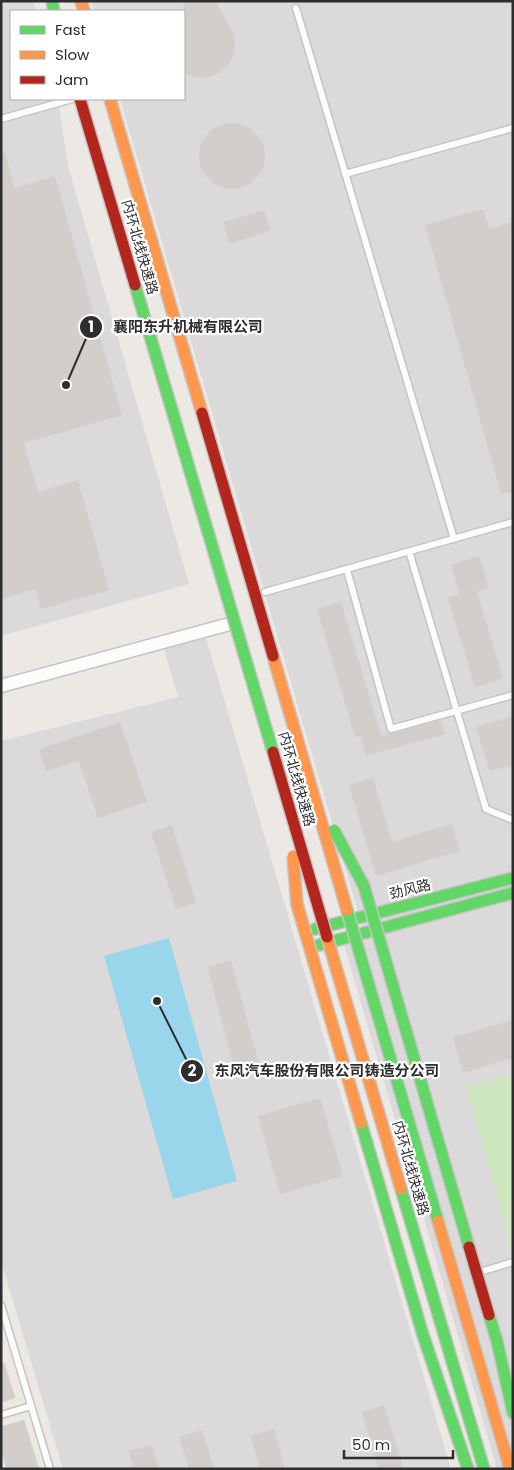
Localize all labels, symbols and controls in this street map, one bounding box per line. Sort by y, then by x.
legend [10,10,185,100]
text: Fast [55,19,86,40]
text: Slow [55,44,90,65]
text: Jam [55,69,89,90]
street label: 内环北线快速路 [117,197,163,297]
callout: 襄阳东升机械有限公司 [78,312,273,342]
text: 1 [88,316,94,337]
text: 襄阳东升机械有限公司 [113,316,263,337]
street label: 内环北线快速路 [274,729,320,829]
street label: 劲风路 [387,874,433,904]
callout: 东风汽车股份有限公司铸造分公司 [180,1056,450,1086]
text: 2 [188,1060,197,1081]
text: 东风汽车股份有限公司铸造分公司 [214,1060,440,1081]
street label: 内环北线快速路 [388,1118,434,1218]
scale bar [344,1428,453,1460]
text: 50 m [352,1434,390,1455]

